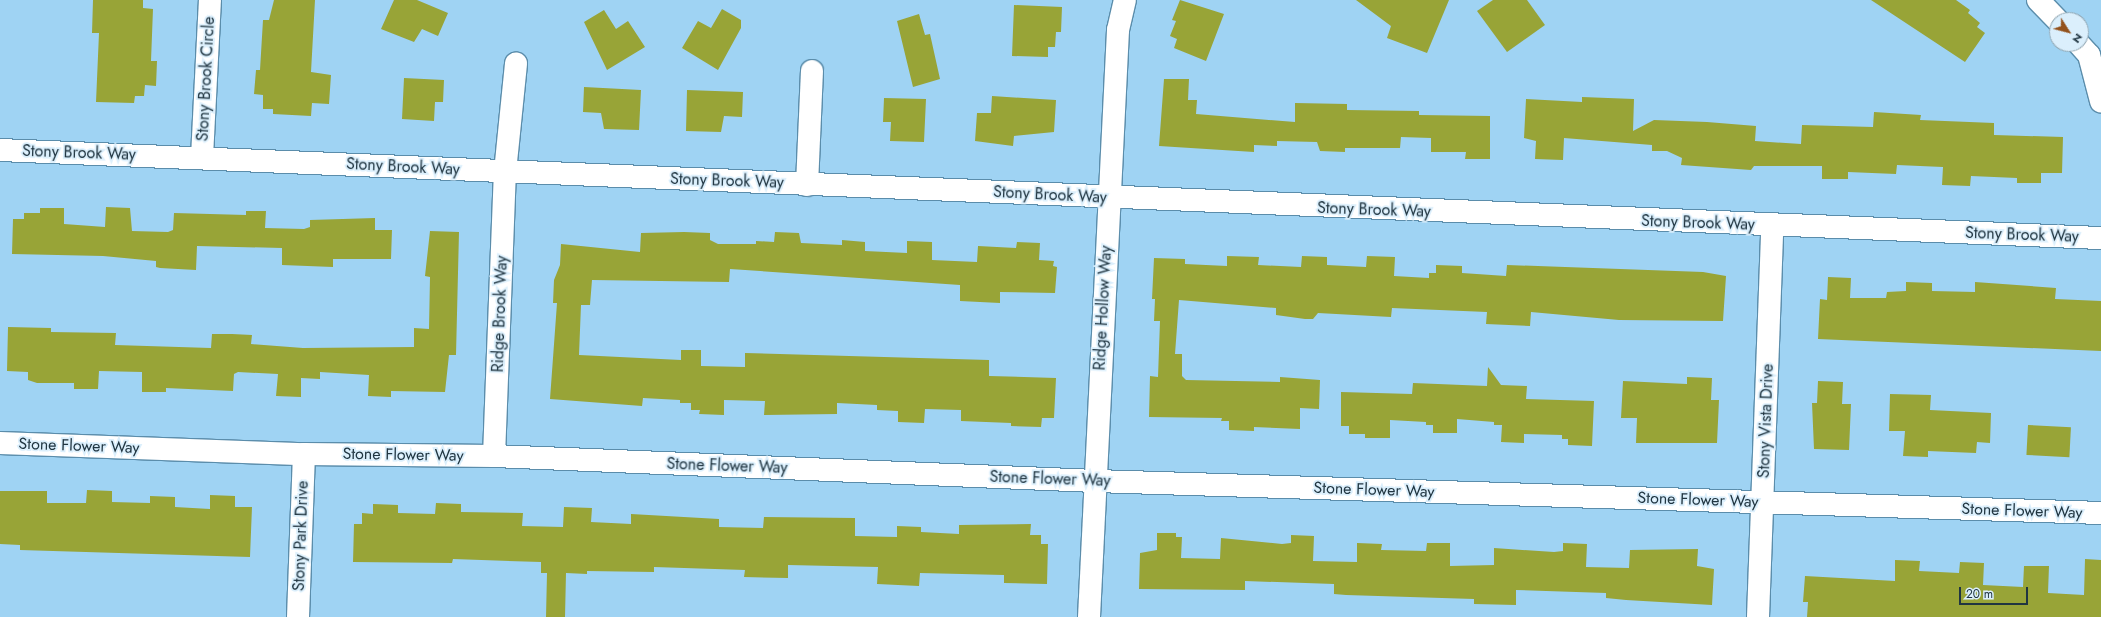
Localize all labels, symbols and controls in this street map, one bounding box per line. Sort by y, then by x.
north arrow [2049,12,2089,52]
street label: Stony Brook Circle [193,16,219,142]
text: N [2069,30,2087,47]
street label: Stony Brook Way [22,141,136,165]
street label: Stony Brook Way [346,154,460,180]
street label: Stony Brook Way [670,169,784,193]
street label: Stony Brook Way [993,182,1107,208]
street label: Stony Brook Way [1317,198,1431,222]
street label: Stony Brook Way [1641,211,1755,235]
street label: Stony Brook Way [1965,223,2079,247]
street label: Ridge Hollow Way [1090,245,1116,371]
street label: Ridge Brook Way [488,255,512,373]
street label: Stony Vista Drive [1754,363,1778,479]
street label: Stone Flower Way [18,434,140,458]
street label: Stone Flower Way [342,444,464,466]
street label: Stone Flower Way [666,454,788,478]
street label: Stone Flower Way [989,467,1111,491]
street label: Stone Flower Way [1313,478,1435,502]
street label: Stony Park Drive [289,481,313,591]
street label: Stone Flower Way [1637,488,1759,512]
street label: Stone Flower Way [1961,499,2083,523]
scale bar [1961,579,2030,605]
text: 20 m [1966,585,1993,603]

